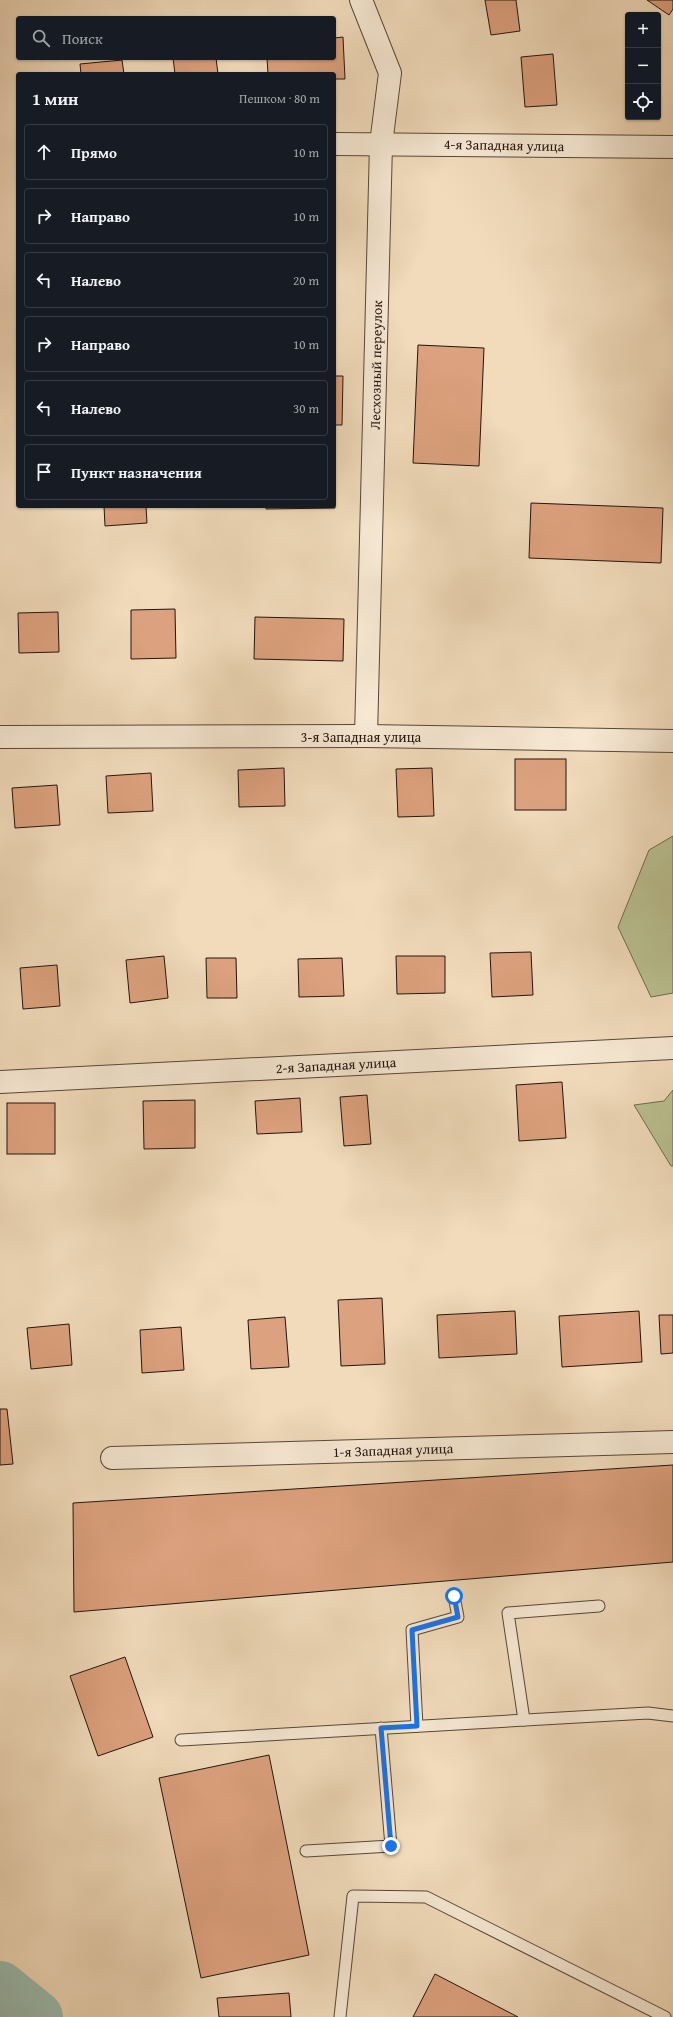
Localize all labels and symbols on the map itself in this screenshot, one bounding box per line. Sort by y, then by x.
street label: 4-я Западная улица [444,134,565,156]
street label: Лесхозный переулок [365,300,387,430]
street label: 3-я Западная улица [301,727,422,747]
street label: 2-я Западная улица [275,1052,397,1078]
street label: 1-я Западная улица [332,1438,454,1462]
route start [445,1587,463,1605]
route end [382,1837,400,1855]

